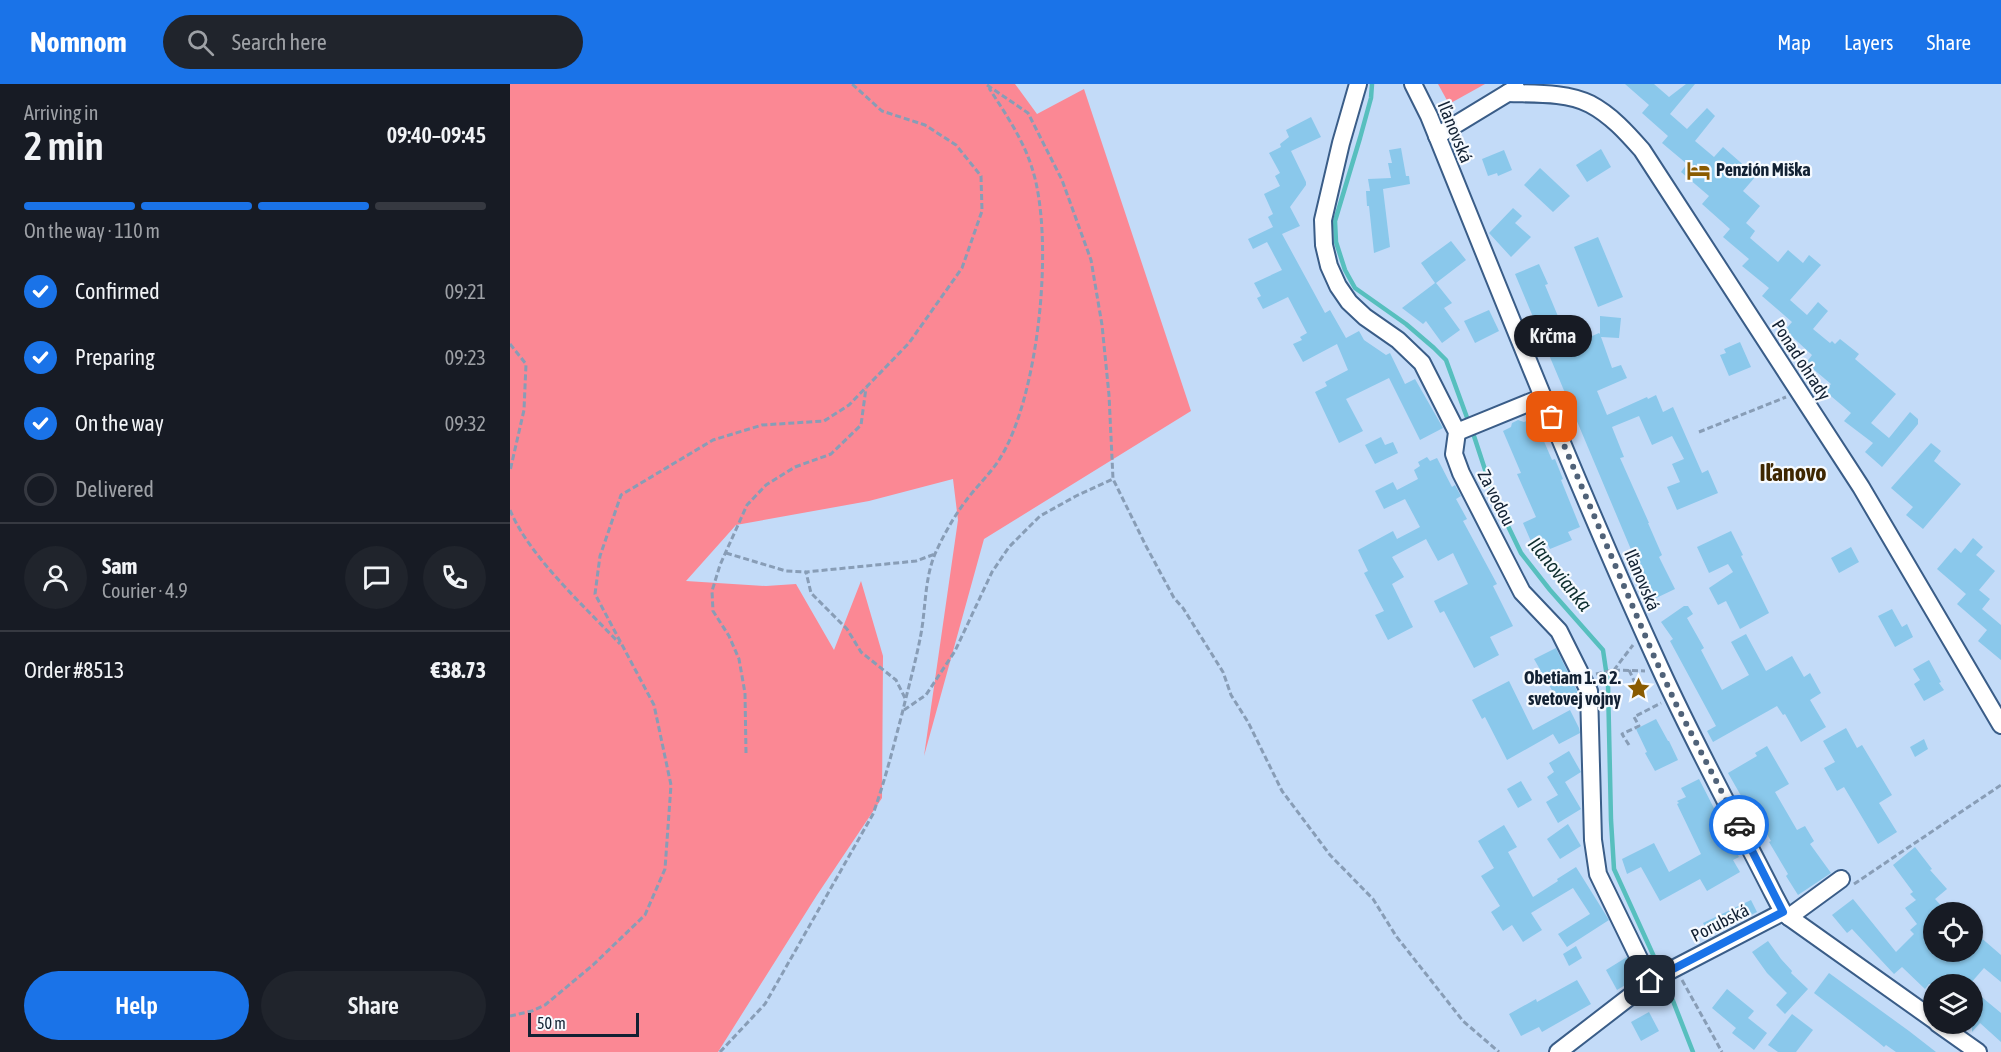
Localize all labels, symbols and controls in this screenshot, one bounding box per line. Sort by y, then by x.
search box [163,15,583,69]
text: Nomnom [30,26,127,58]
icon: search [184,26,217,59]
text: Search here [232,29,327,55]
text: Map [1777,30,1811,54]
text: Layers [1844,30,1894,54]
text: Share [1927,30,1971,54]
street label: Iľanovská [1434,98,1477,166]
text: Arriving in [24,101,98,124]
text: 09:40–09:45 [387,122,486,148]
text: 2 min [24,124,104,168]
hotel icon: Penzión Miška [1685,157,1711,183]
place label: Penzión Miška [1716,159,1811,180]
text: On the way · 110 m [24,219,160,242]
icon: check [24,275,57,308]
text: Confirmed [75,278,160,304]
text: 09:21 [445,280,486,303]
callout: Krčma [1513,315,1591,357]
street label: Ponad ohrady [1768,316,1835,404]
text: Krčma [1530,324,1576,347]
icon: check [24,341,57,374]
text: Preparing [75,344,155,370]
text: 09:23 [445,346,486,369]
pin [1526,391,1577,442]
icon: bag [1535,400,1568,433]
icon: check [24,407,57,440]
text: On the way [75,410,164,436]
text: 09:32 [445,412,486,435]
district label: Iľanovo [1759,459,1827,486]
street label: Za vodou [1473,466,1519,529]
text: Delivered [75,476,154,502]
water label: Iľanovianka [1524,532,1597,615]
button: person [24,546,87,609]
button: chat [345,546,408,609]
button: phone [423,546,486,609]
street label: Iľanovská [1620,546,1665,614]
text: Sam [102,553,137,579]
text: Courier · 4.9 [102,579,188,602]
text: Order #8513 [24,657,124,683]
text: €38.73 [431,657,486,683]
place label: Obetiam 1. a 2. svetovej vojny [1524,667,1622,709]
place icon: Obetiam 1. a 2. svetovej vojny [1626,675,1652,701]
courier [1709,795,1769,855]
icon: car [1723,809,1756,842]
street label: Porubská [1687,899,1752,946]
map controls [1923,902,1983,1034]
button: locate [1923,902,1983,962]
pin [1624,955,1675,1006]
icon: home [1633,964,1666,997]
button: Help [24,971,249,1040]
button: Share [261,971,486,1040]
button: layers [1923,974,1983,1034]
scale bar [528,1010,639,1038]
text: 50 m [537,1014,566,1032]

